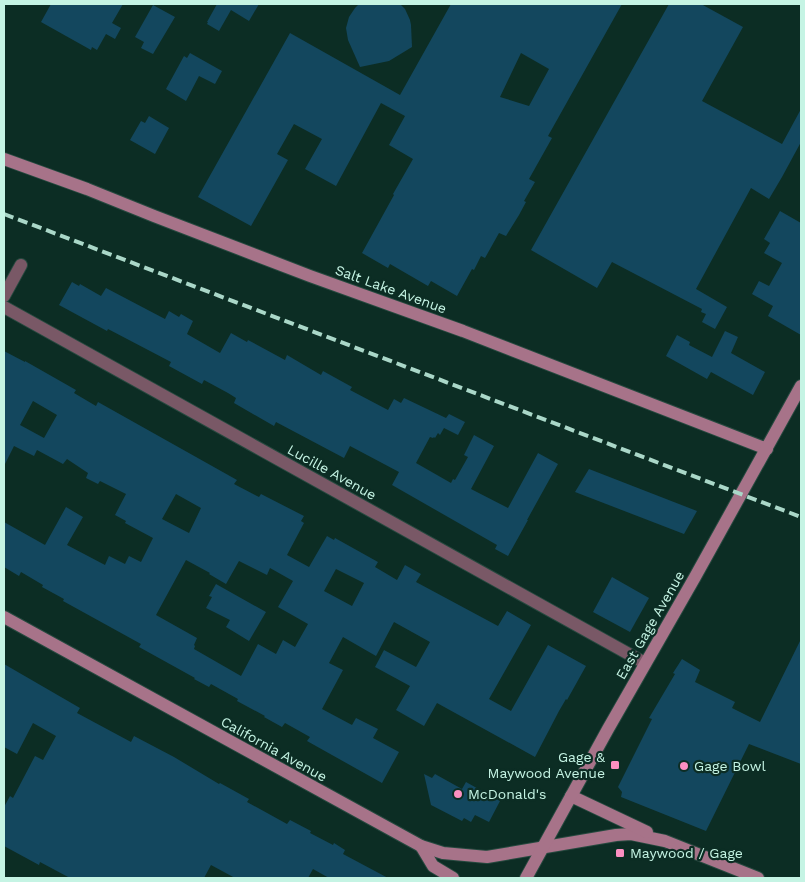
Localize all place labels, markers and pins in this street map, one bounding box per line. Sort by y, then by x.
place label: Gage & Maywood Avenue [488,749,605,781]
place label: Gage Bowl [694,758,766,774]
marker: Gage & Maywood Avenue [609,759,621,771]
marker: Gage Bowl [678,760,690,772]
place label: McDonald's [468,786,546,802]
marker: McDonald's [452,788,464,800]
place label: Maywood / Gage [630,845,743,861]
marker: Maywood / Gage [614,847,626,859]

